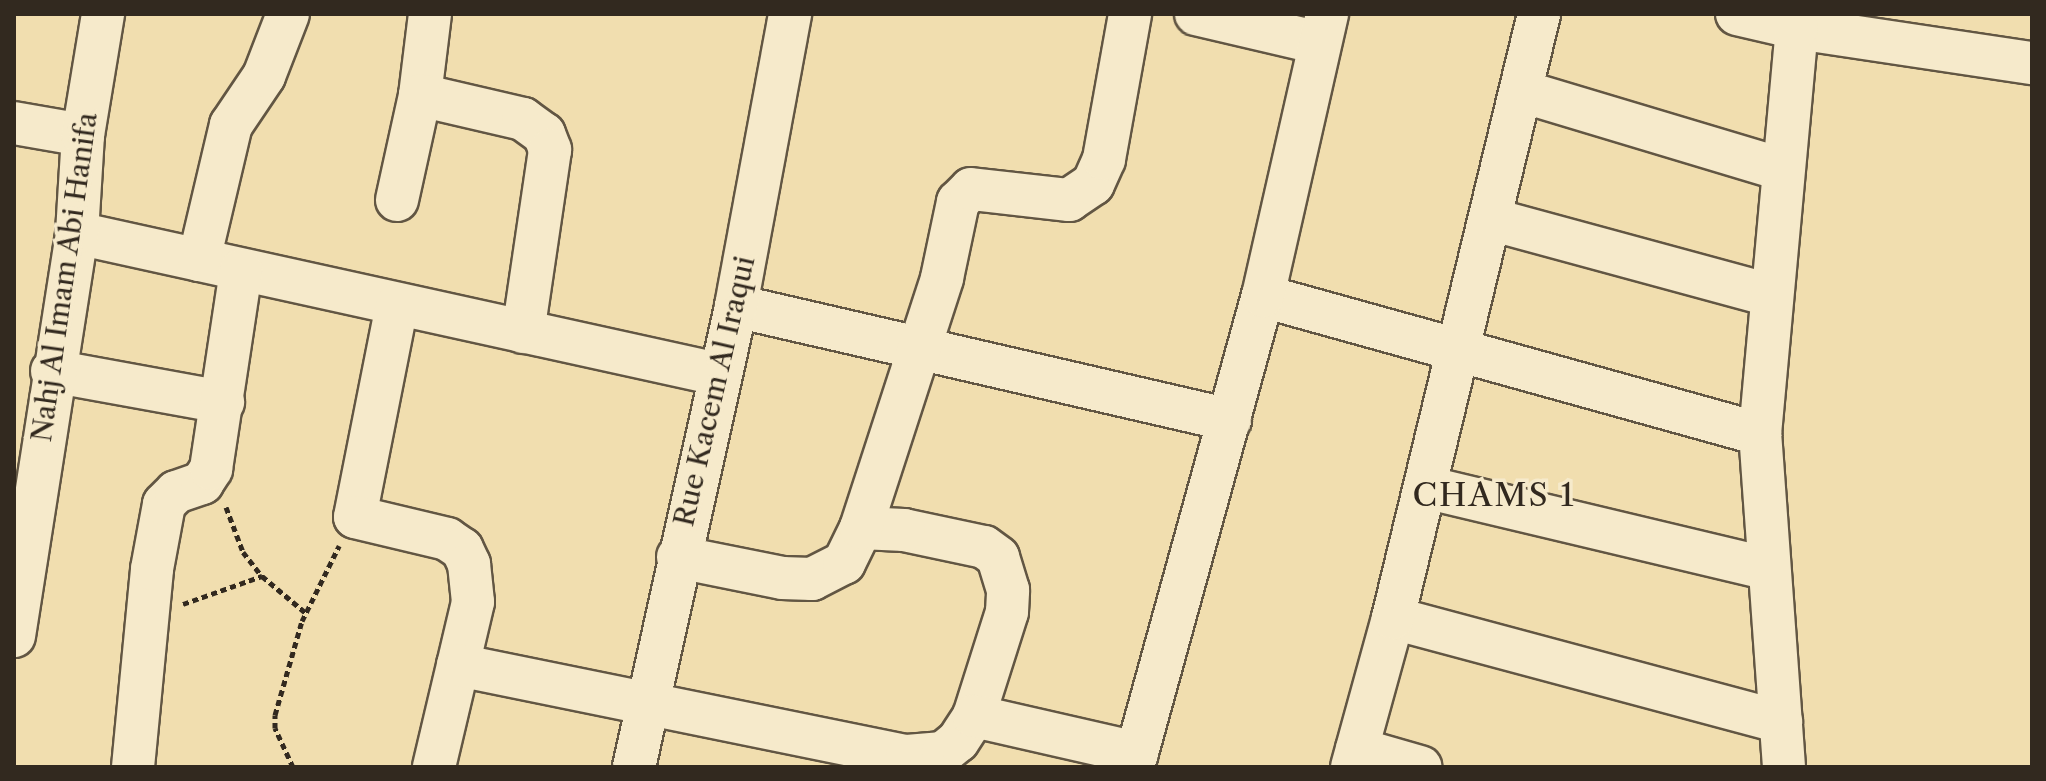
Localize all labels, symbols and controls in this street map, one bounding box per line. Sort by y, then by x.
street label: Nahj Al Imam Abi Hanifa [24,109,104,445]
street label: Rue Kacem Al Iraqui [666,252,762,530]
district label: CHAMS 1 [1412,476,1576,514]

